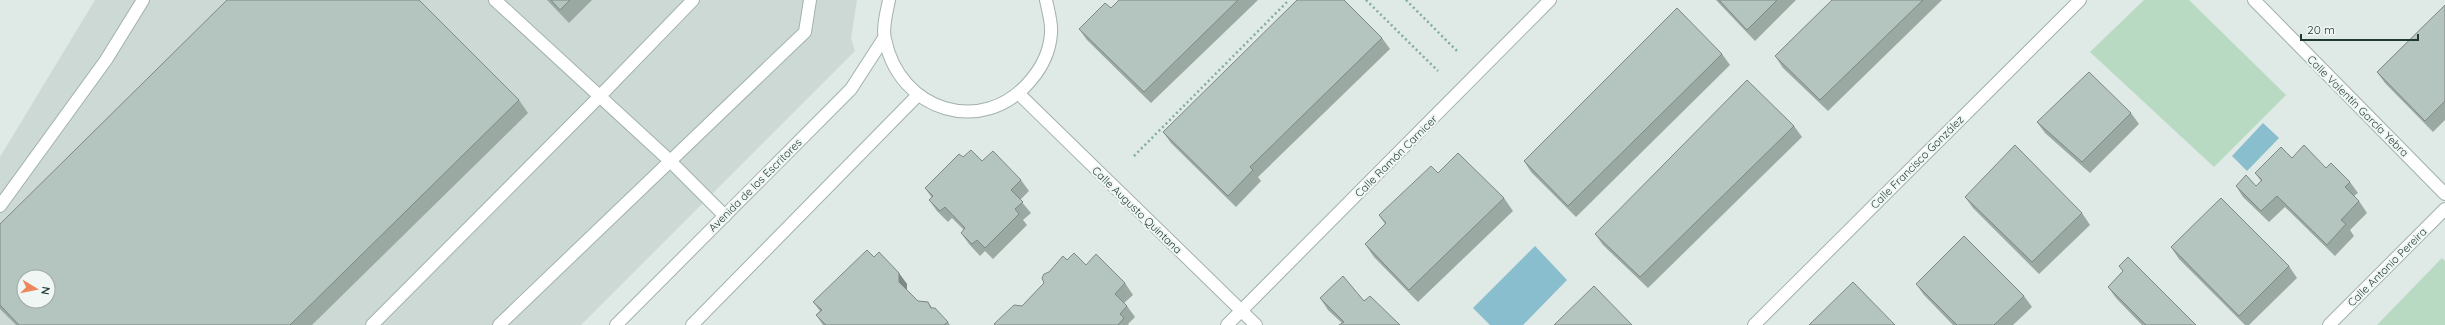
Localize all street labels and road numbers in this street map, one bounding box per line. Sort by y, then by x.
street label: Calle Valentín García Yebra [2304,52,2412,160]
street label: Calle Ramón Carnicer [1352,111,1441,200]
street label: Calle Francisco González [1867,112,1967,212]
street label: Avenida de los Escritores [705,135,805,235]
street label: Calle Augusto Quintana [1089,163,1185,257]
street label: Calle Antonio Pereira [2345,225,2429,309]

